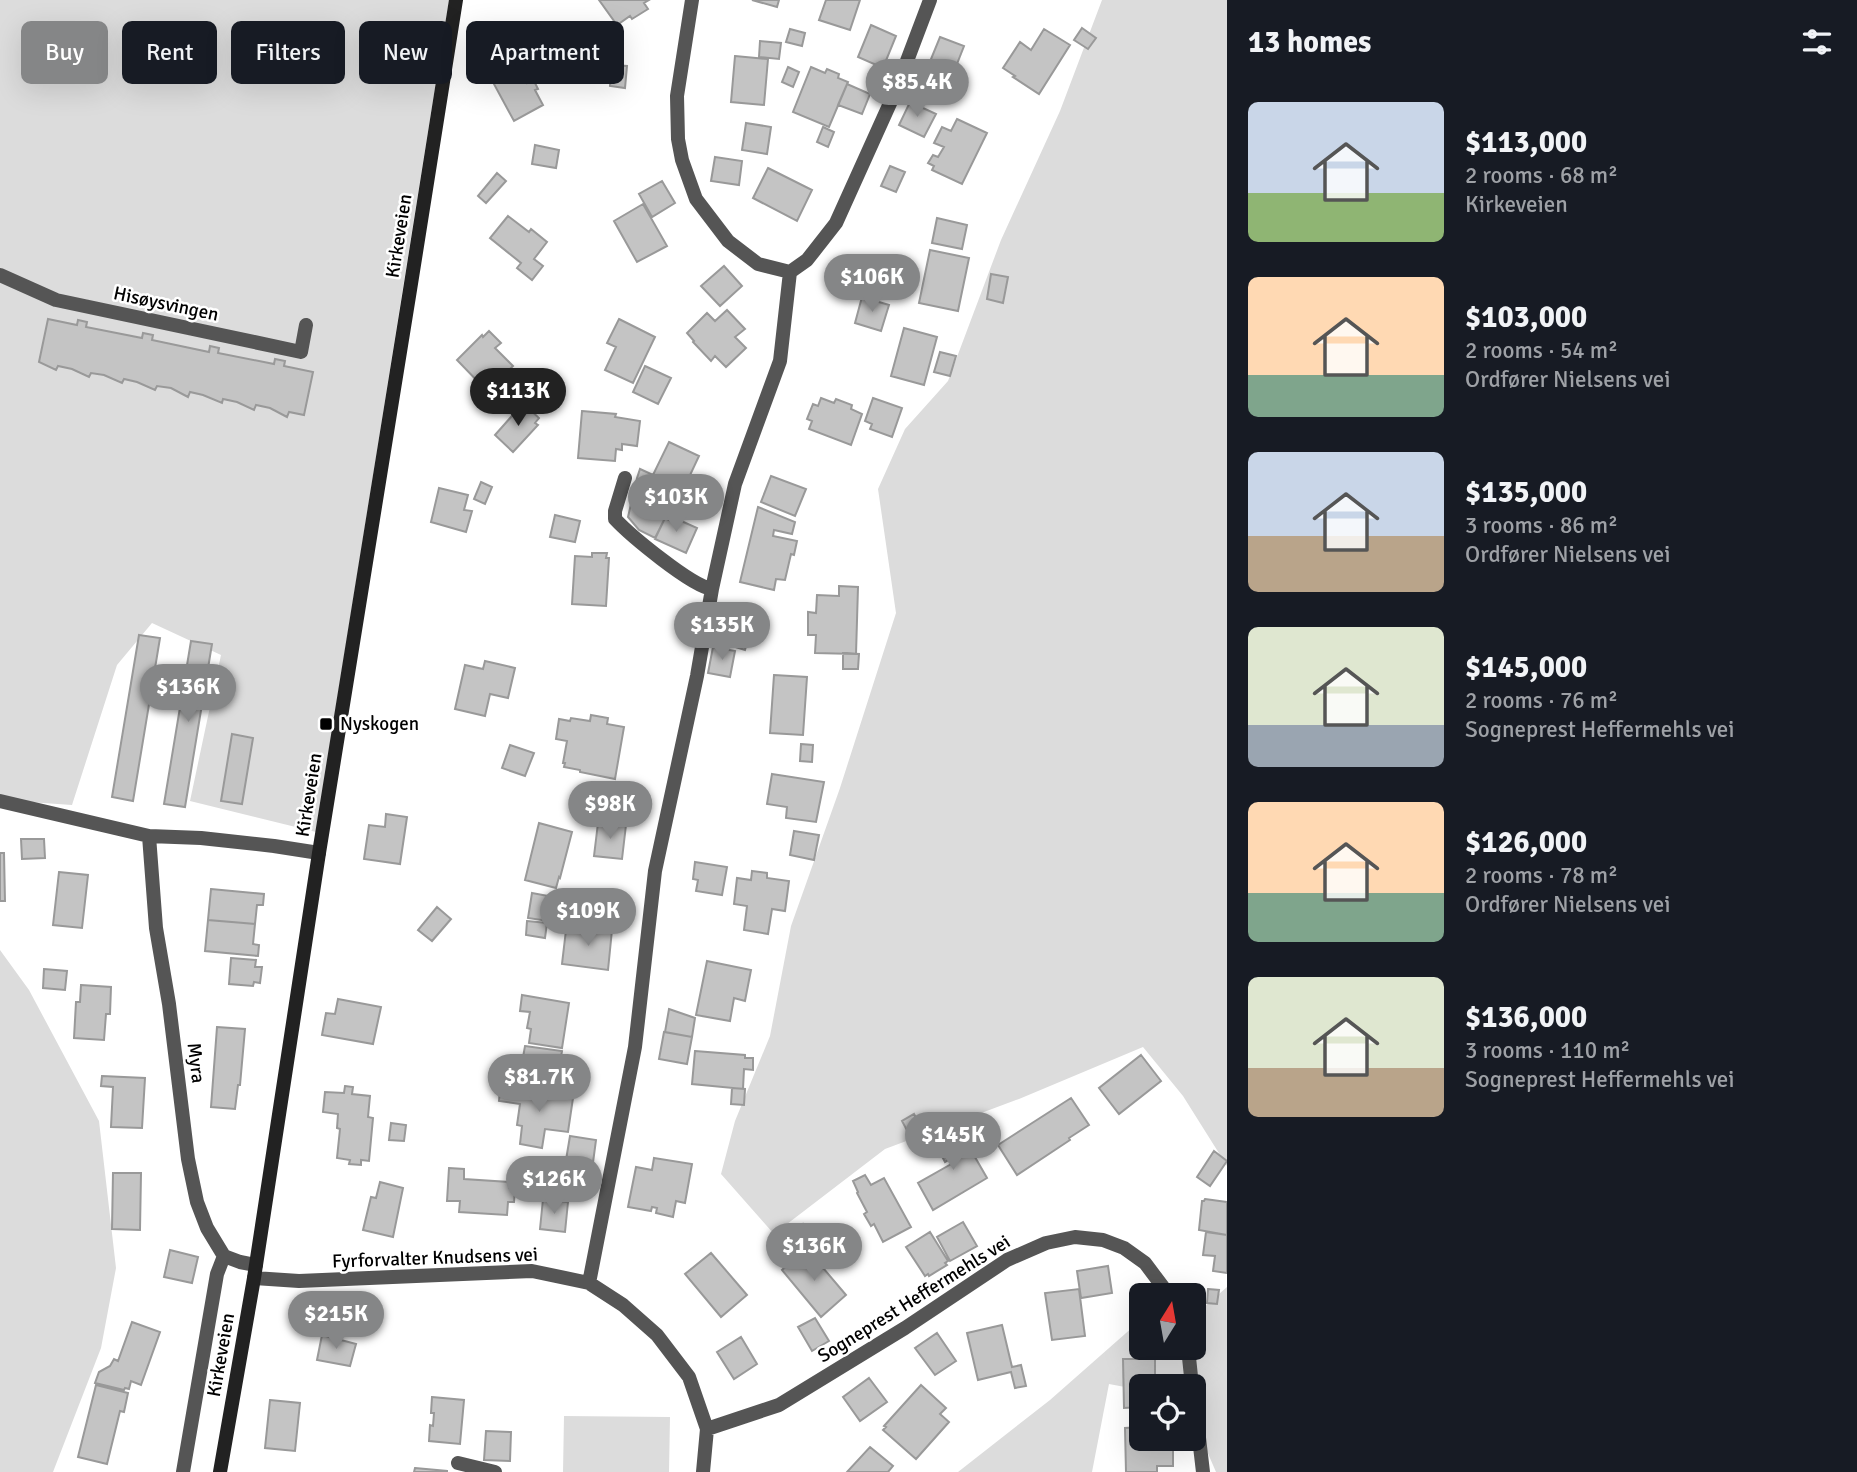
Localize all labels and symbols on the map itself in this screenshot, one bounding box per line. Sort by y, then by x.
pin: $85.4K [860,60,974,119]
street label: Kirkeveien [381,192,417,280]
pin: $106K [823,254,921,314]
street label: Hisøysvingen [111,281,221,327]
pin: $113K [469,368,567,428]
pin: $103K [627,475,725,534]
pin: $135K [673,602,771,662]
pin: $136K [139,664,237,724]
place label: Nyskogen [340,712,419,736]
marker: Nyskogen [318,716,334,732]
street label: Kirkeveien [291,751,327,839]
pin: $98K [569,782,651,841]
pin: $109K [539,888,637,948]
street label: Myra [182,1041,210,1085]
pin: $81.7K [482,1054,596,1114]
pin: $145K [904,1112,1002,1172]
pin: $126K [505,1156,603,1216]
pin: $136K [765,1224,863,1283]
street label: Sogneprest Heffermehls vei [813,1230,1015,1368]
street label: Fyrforvalter Knudsens vei [332,1242,538,1274]
north arrow [1129,1283,1206,1360]
pin: $215K [287,1292,385,1351]
street label: Kirkeveien [202,1311,240,1399]

